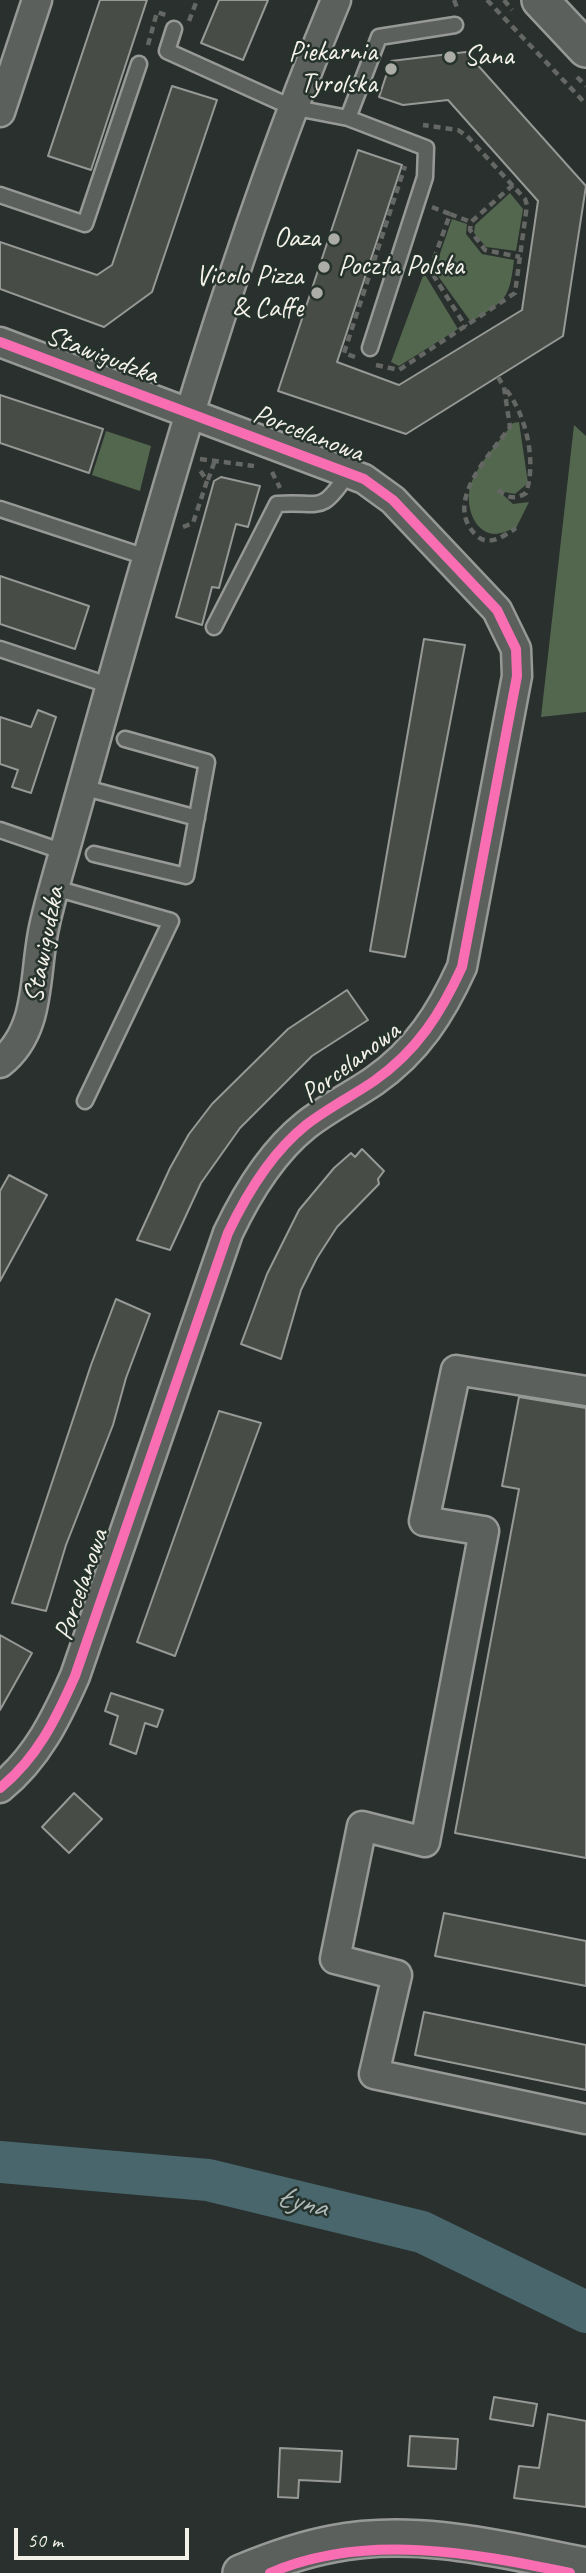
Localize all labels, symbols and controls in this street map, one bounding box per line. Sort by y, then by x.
place label: Piekarnia Tyrolska [289,36,377,102]
place label: Sana [464,40,513,74]
marker: Sana [442,49,458,65]
marker: Piekarnia Tyrolska [383,61,399,77]
place label: Oaza [274,222,320,256]
marker: Oaza [326,231,342,247]
place label: Poczta Polska [338,250,464,284]
marker: Poczta Polska [316,259,332,275]
place label: Vicolo Pizza & Caffe [195,260,303,326]
marker: Vicolo Pizza & Caffe [309,285,325,301]
street label: Stawigudzka [41,319,163,393]
street label: Porcelanowa [248,398,368,470]
street label: Stawigudzka [17,884,73,1006]
street label: Porcelanowa [295,1015,407,1111]
street label: Porcelanowa [47,1525,117,1645]
water label: Łyna [274,2180,330,2226]
scale bar [18,2514,192,2558]
text: 50 m [27,2527,63,2553]

